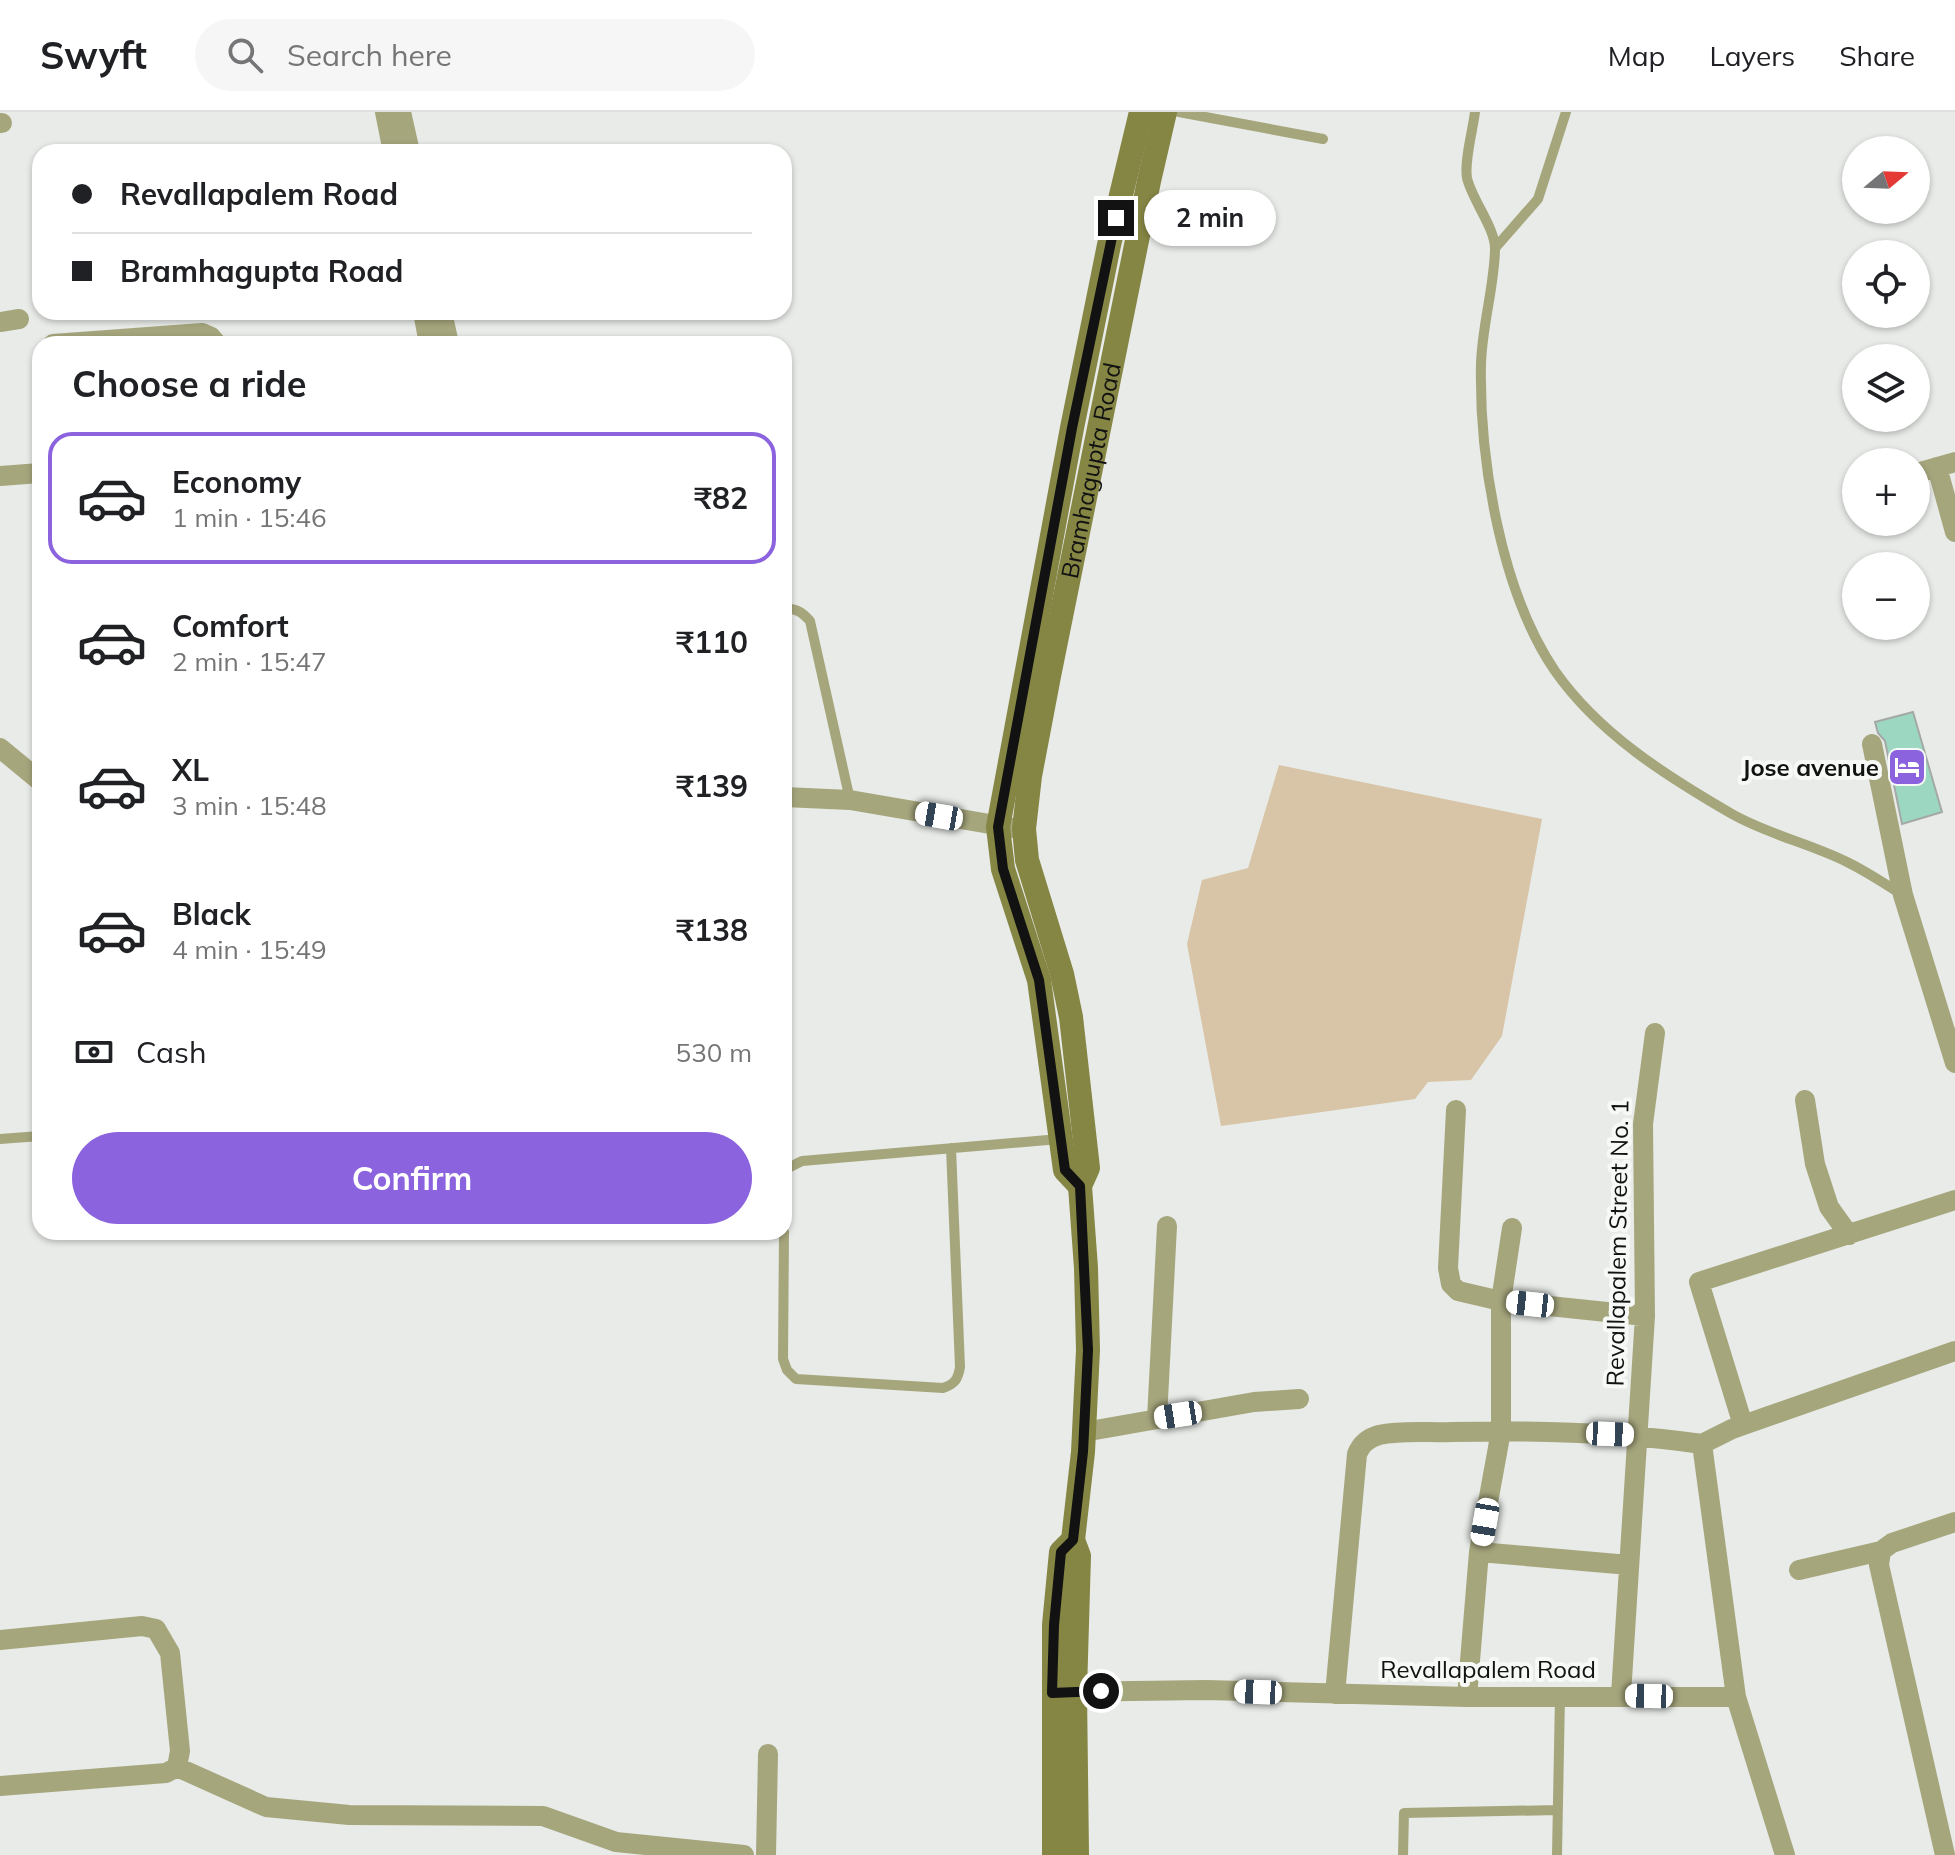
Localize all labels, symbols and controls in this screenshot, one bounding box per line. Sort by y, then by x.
search box [195,19,755,91]
text: Swyft [40,31,147,79]
icon: search [223,33,267,77]
text: Search here [287,36,452,74]
text: Map [1608,38,1665,73]
text: Layers [1709,38,1795,73]
text: Share [1839,38,1915,73]
north arrow [1842,136,1930,224]
map controls [1842,136,1930,640]
text: Revallapalem Road [120,175,398,213]
callout: 2 min [1144,190,1276,246]
route end [1098,200,1134,236]
text: 2 min [1176,201,1244,234]
button: locate [1842,240,1930,328]
text: Bramhagupta Road [120,252,403,290]
button: layers [1842,344,1930,432]
street label: Bramhagupta Road [1054,360,1127,581]
text: Choose a ride [72,361,306,406]
button: + [1842,448,1930,536]
icon: car [76,462,148,534]
text: Economy [172,463,301,501]
text: ₹82 [694,479,748,517]
text: 1 min · 15:46 [172,501,327,534]
button: − [1842,552,1930,640]
icon: car [76,606,148,678]
text: Comfort [172,607,289,645]
text: ₹110 [676,623,748,661]
text: 2 min · 15:47 [172,645,327,678]
hotel icon: Jose avenue [1886,746,1928,788]
icon: car [76,750,148,822]
text: XL [172,751,209,789]
place label: Jose avenue [1742,752,1879,782]
text: ₹139 [676,767,748,805]
text: 3 min · 15:48 [172,789,327,822]
car [913,800,965,832]
icon: car [76,894,148,966]
text: Black [172,895,251,933]
text: ₹138 [676,911,748,949]
text: 4 min · 15:49 [172,933,327,966]
icon: cash [72,1030,116,1074]
text: Cash [136,1033,207,1071]
text: 530 m [676,1036,752,1069]
street label: Revallapalem Street No. 1 [1600,1099,1634,1387]
button: Confirm [72,1132,752,1224]
car [1505,1290,1555,1318]
car [1152,1399,1204,1431]
car [1586,1421,1634,1447]
car [1469,1496,1501,1548]
street label: Revallapalem Road [1380,1654,1596,1684]
route start [1083,1673,1119,1709]
car [1234,1679,1282,1705]
car [1625,1684,1673,1708]

